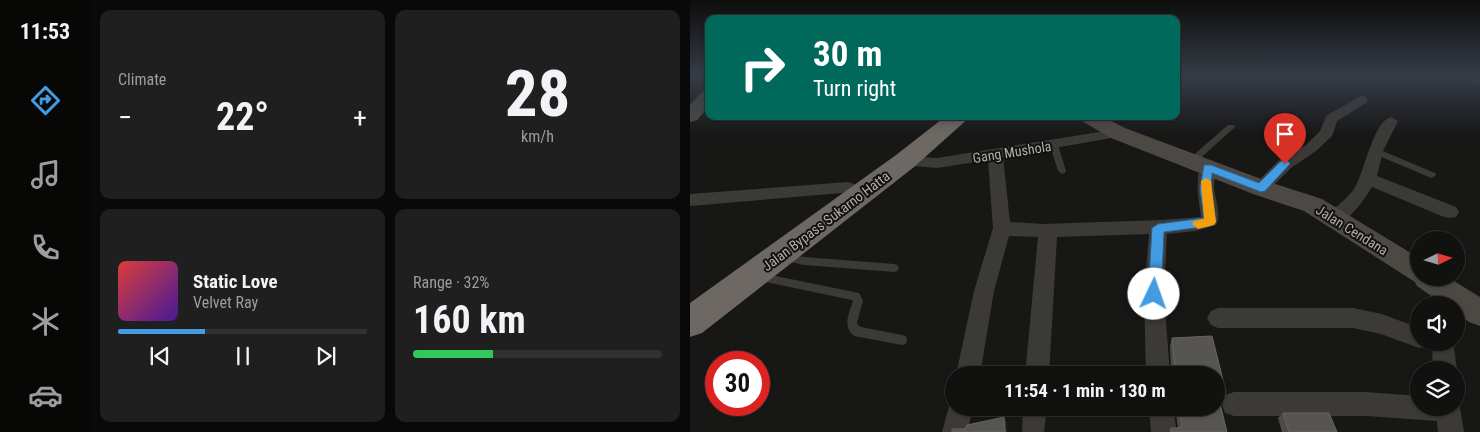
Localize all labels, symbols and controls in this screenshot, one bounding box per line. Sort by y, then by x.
text: 11:53 [20,19,70,44]
text: 30 m [813,34,882,75]
icon: right [730,35,795,100]
text: 28 [505,56,570,132]
text: Climate [118,70,166,89]
text: Turn right [813,76,896,101]
icon: directions [28,83,63,118]
text: 22° [216,95,269,139]
text: − [118,101,132,134]
text: + [353,101,367,134]
pin [1264,113,1306,164]
icon: arrive [1271,120,1299,148]
text: km/h [521,127,554,146]
street label: Gang Mushola [972,138,1052,166]
icon: music [28,157,63,192]
street label: Jalan Bypass Sukarno Hatta [759,168,893,274]
street label: Jalan Cendana [1313,202,1391,258]
icon: phone [28,230,63,265]
north arrow [1410,231,1465,286]
map controls [1410,231,1465,416]
position arrow [1127,267,1179,319]
text: Static Love [193,270,278,293]
text: Range · 32% [413,273,489,292]
text: Velvet Ray [193,293,258,312]
button: sound [1410,296,1465,351]
text: 160 km [413,298,526,342]
icon: climate [28,304,63,339]
icon: previous [146,342,174,370]
icon: pause [229,342,257,370]
icon: next [312,342,340,370]
speed limit sign: 30 [705,351,770,416]
button: layers [1410,361,1465,416]
icon: car [28,378,63,413]
text: 11:54 · 1 min · 130 m [1004,379,1166,402]

